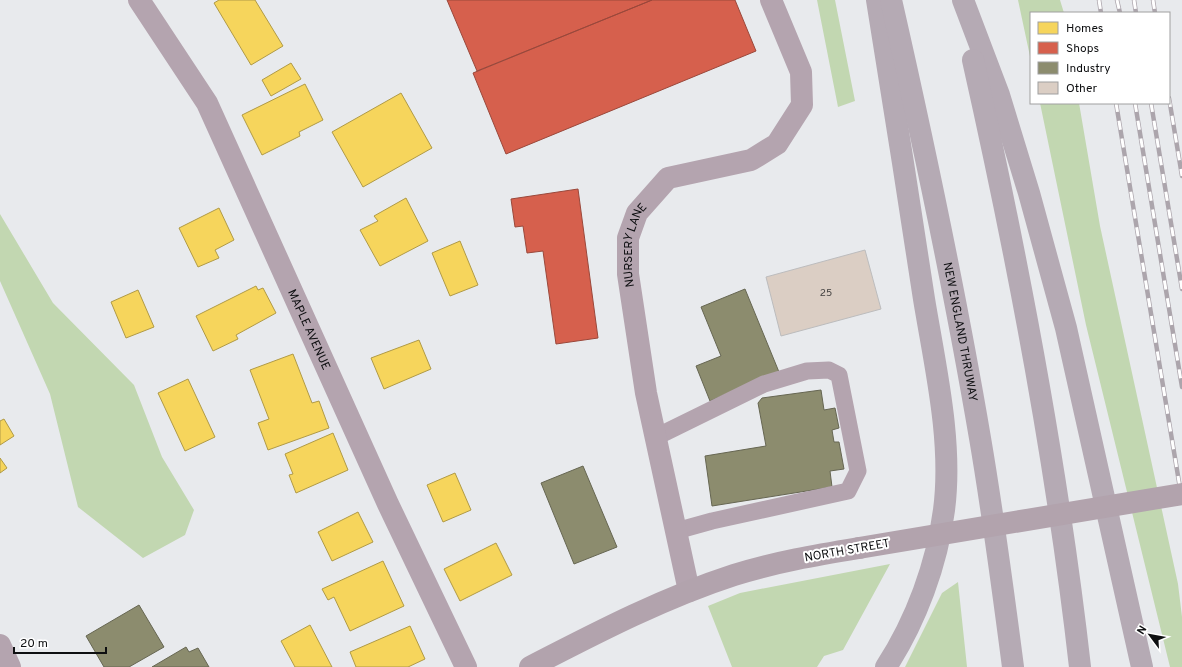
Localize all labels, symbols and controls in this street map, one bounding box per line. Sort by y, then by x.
legend [1030,12,1170,104]
text: Homes [1066,21,1103,37]
text: Shops [1066,41,1099,57]
text: Industry [1066,61,1111,77]
text: Other [1066,81,1098,97]
street label: NURSERY LANE [620,200,651,288]
street label: NEW ENGLAND THRUWAY [939,261,981,403]
street label: MAPLE AVENUE [283,287,334,373]
house number: 25 [820,287,832,300]
street label: NORTH STREET [803,536,891,566]
north arrow [1130,615,1170,655]
text: N [1134,623,1150,637]
scale bar [14,629,106,655]
text: 20 m [20,636,48,652]

